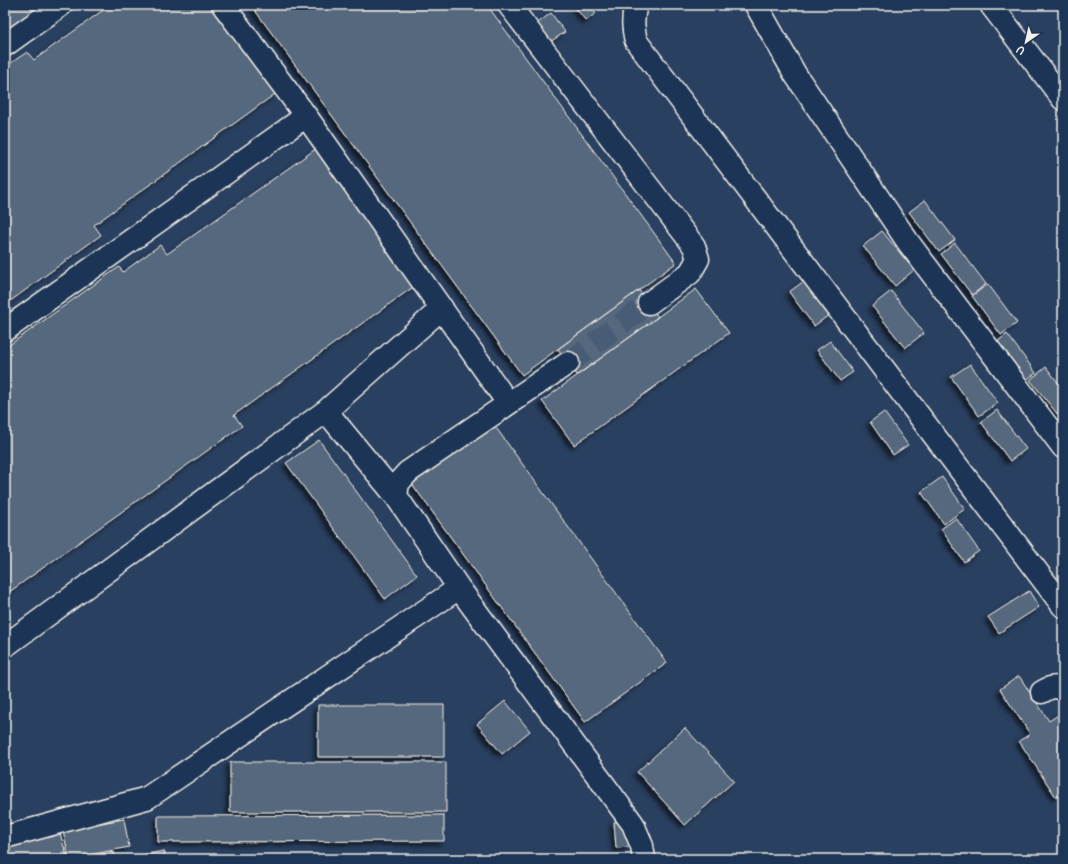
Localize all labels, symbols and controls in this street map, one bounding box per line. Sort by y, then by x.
north arrow [1006,22,1046,62]
text: U [1014,42,1027,57]

